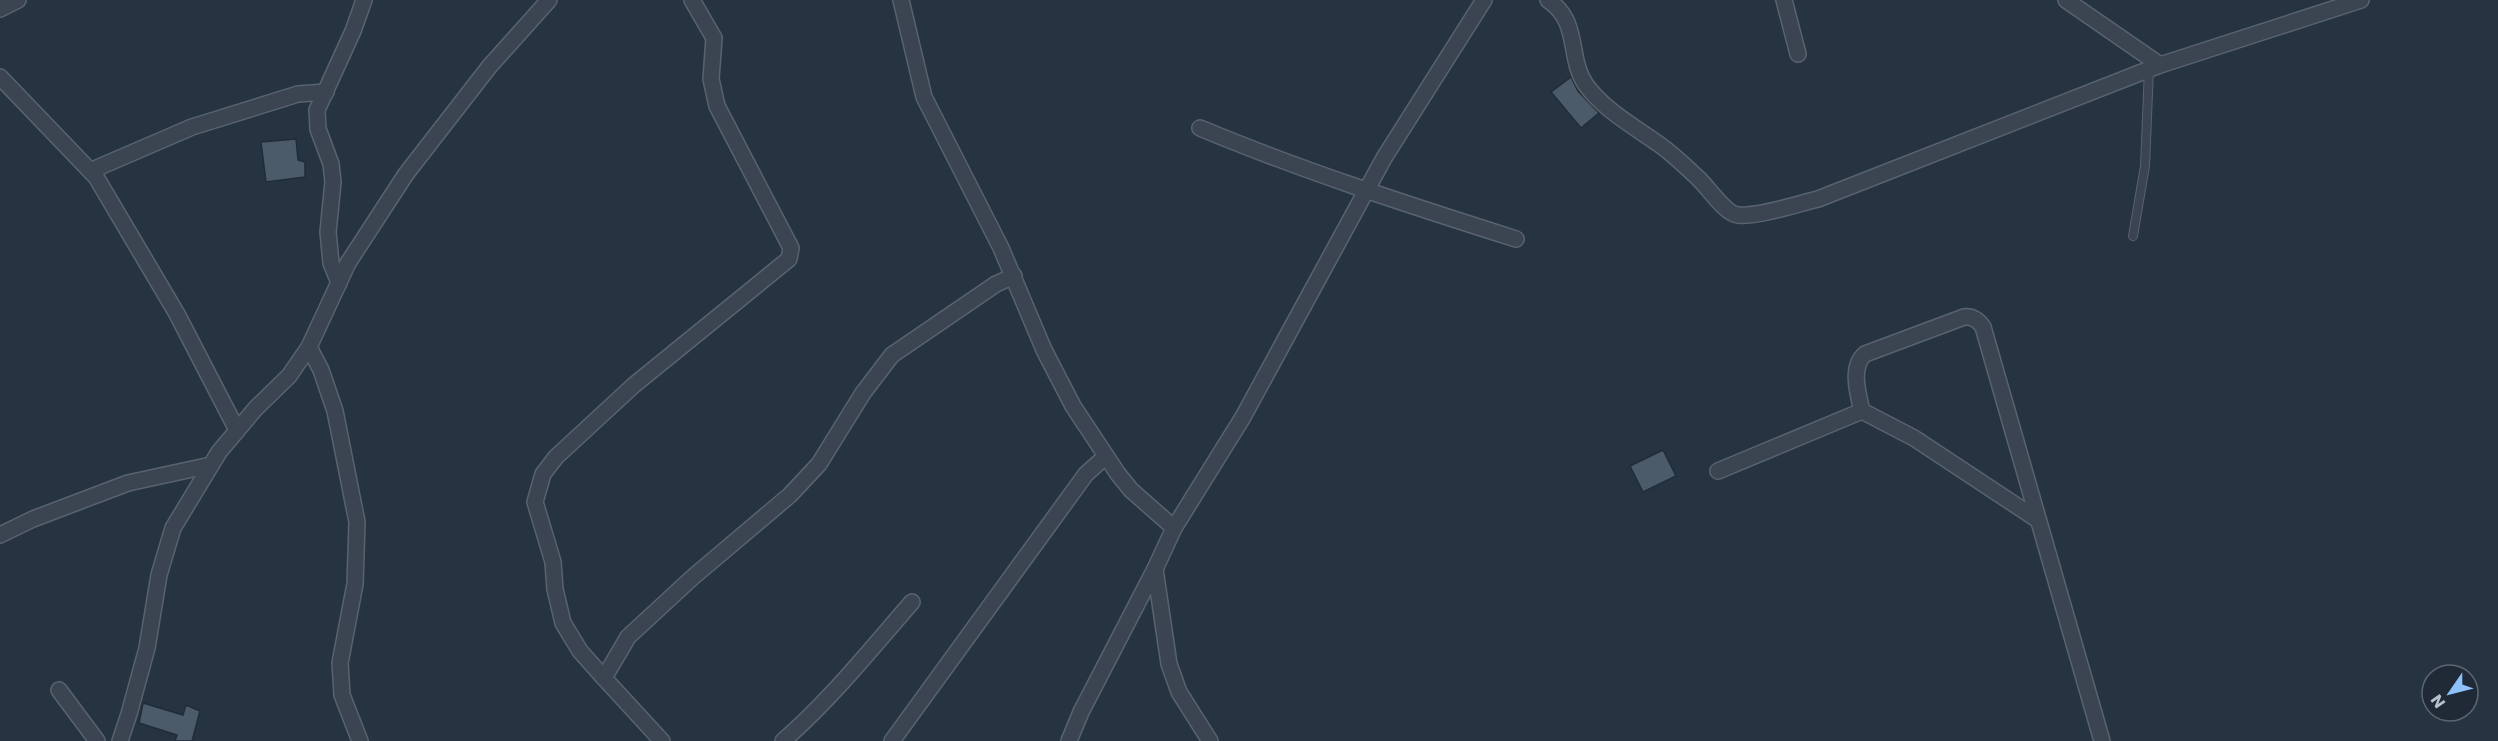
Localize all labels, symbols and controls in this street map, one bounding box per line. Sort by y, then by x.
north arrow [2420,663,2480,723]
text: N [2425,690,2451,713]

